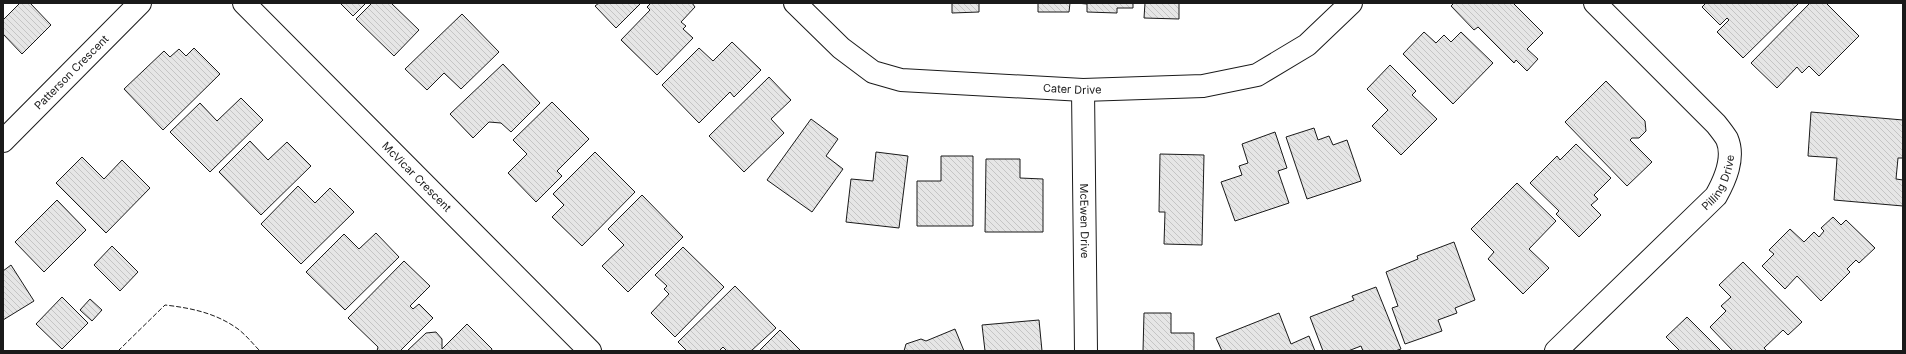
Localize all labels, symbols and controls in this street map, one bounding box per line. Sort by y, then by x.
street label: Patterson Crescent [31,32,112,112]
street label: Cater Drive [1043,81,1102,97]
street label: McVicar Crescent [379,139,455,215]
street label: Pilling Drive [1699,154,1737,213]
street label: McEwen Drive [1077,183,1092,259]

